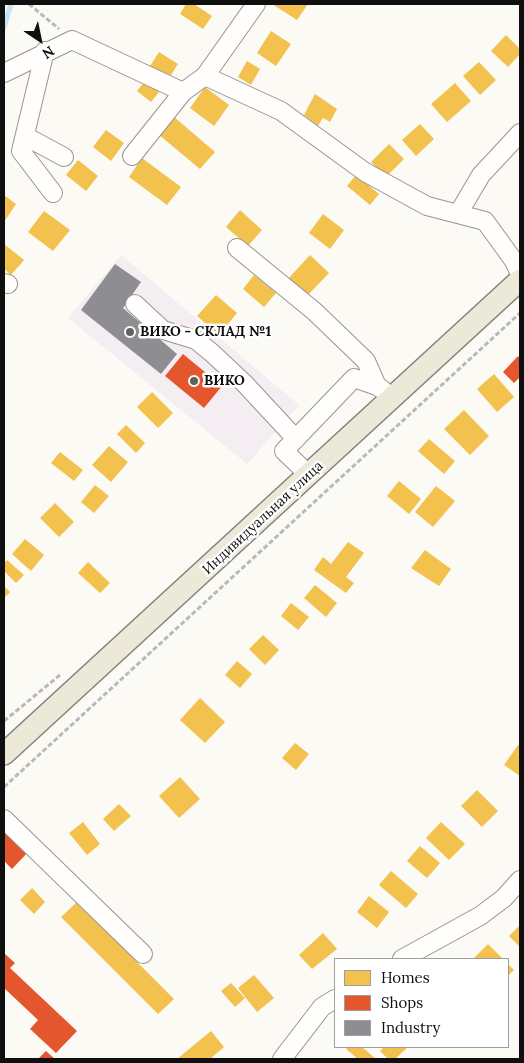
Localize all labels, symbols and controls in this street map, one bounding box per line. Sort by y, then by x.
north arrow [15,15,65,65]
text: N [39,42,58,63]
place label: ВИКО - СКЛАД №1 [140,324,271,340]
marker: ВИКО - СКЛАД №1 [124,326,136,338]
place label: ВИКО [204,373,245,389]
marker: ВИКО [188,375,200,387]
street label: Индивидуальная улица [199,458,327,578]
legend [334,958,509,1048]
text: Homes [381,968,430,987]
text: Shops [381,993,423,1012]
text: Industry [381,1018,440,1037]

